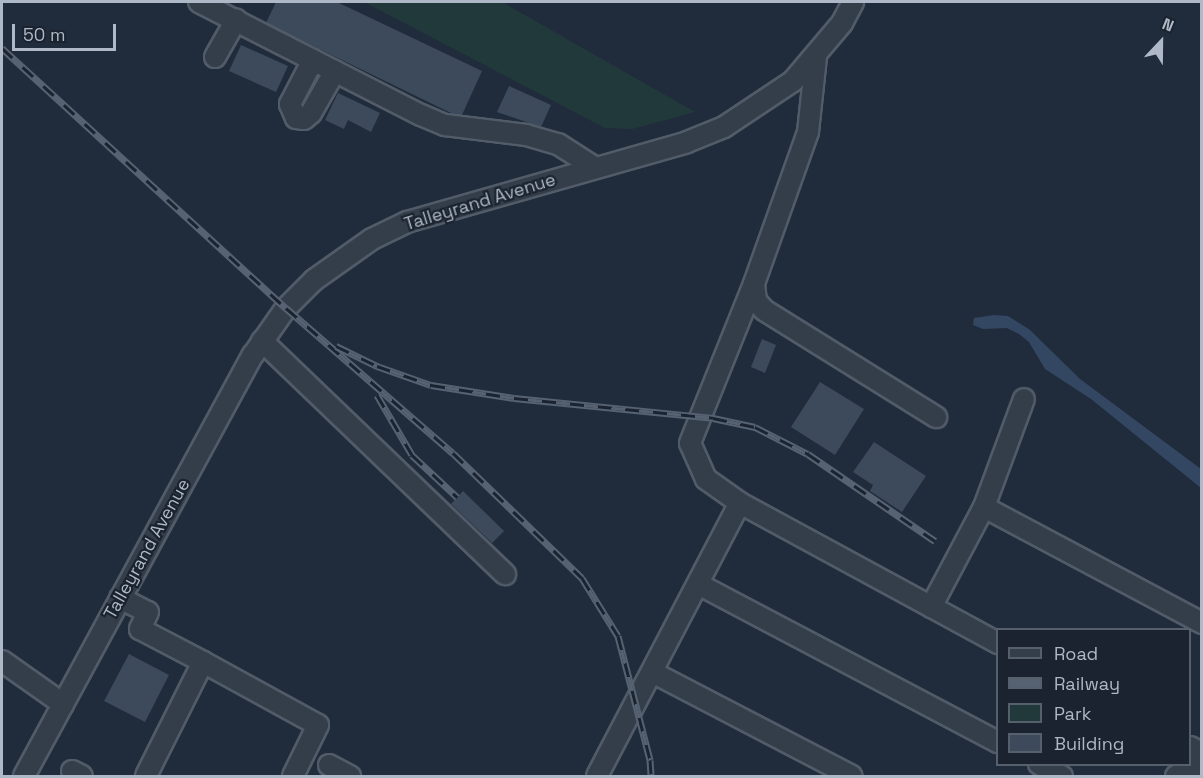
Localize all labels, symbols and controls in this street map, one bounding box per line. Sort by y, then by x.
scale bar [15,12,118,50]
north arrow [1131,12,1191,72]
text: N [1159,13,1177,37]
text: 50 m [23,23,65,46]
street label: Talleyrand Avenue [402,169,558,235]
street label: Talleyrand Avenue [99,475,195,623]
legend [996,628,1191,766]
text: Road [1054,642,1098,665]
text: Railway [1054,672,1120,695]
text: Park [1054,702,1091,725]
text: Building [1054,732,1124,755]

